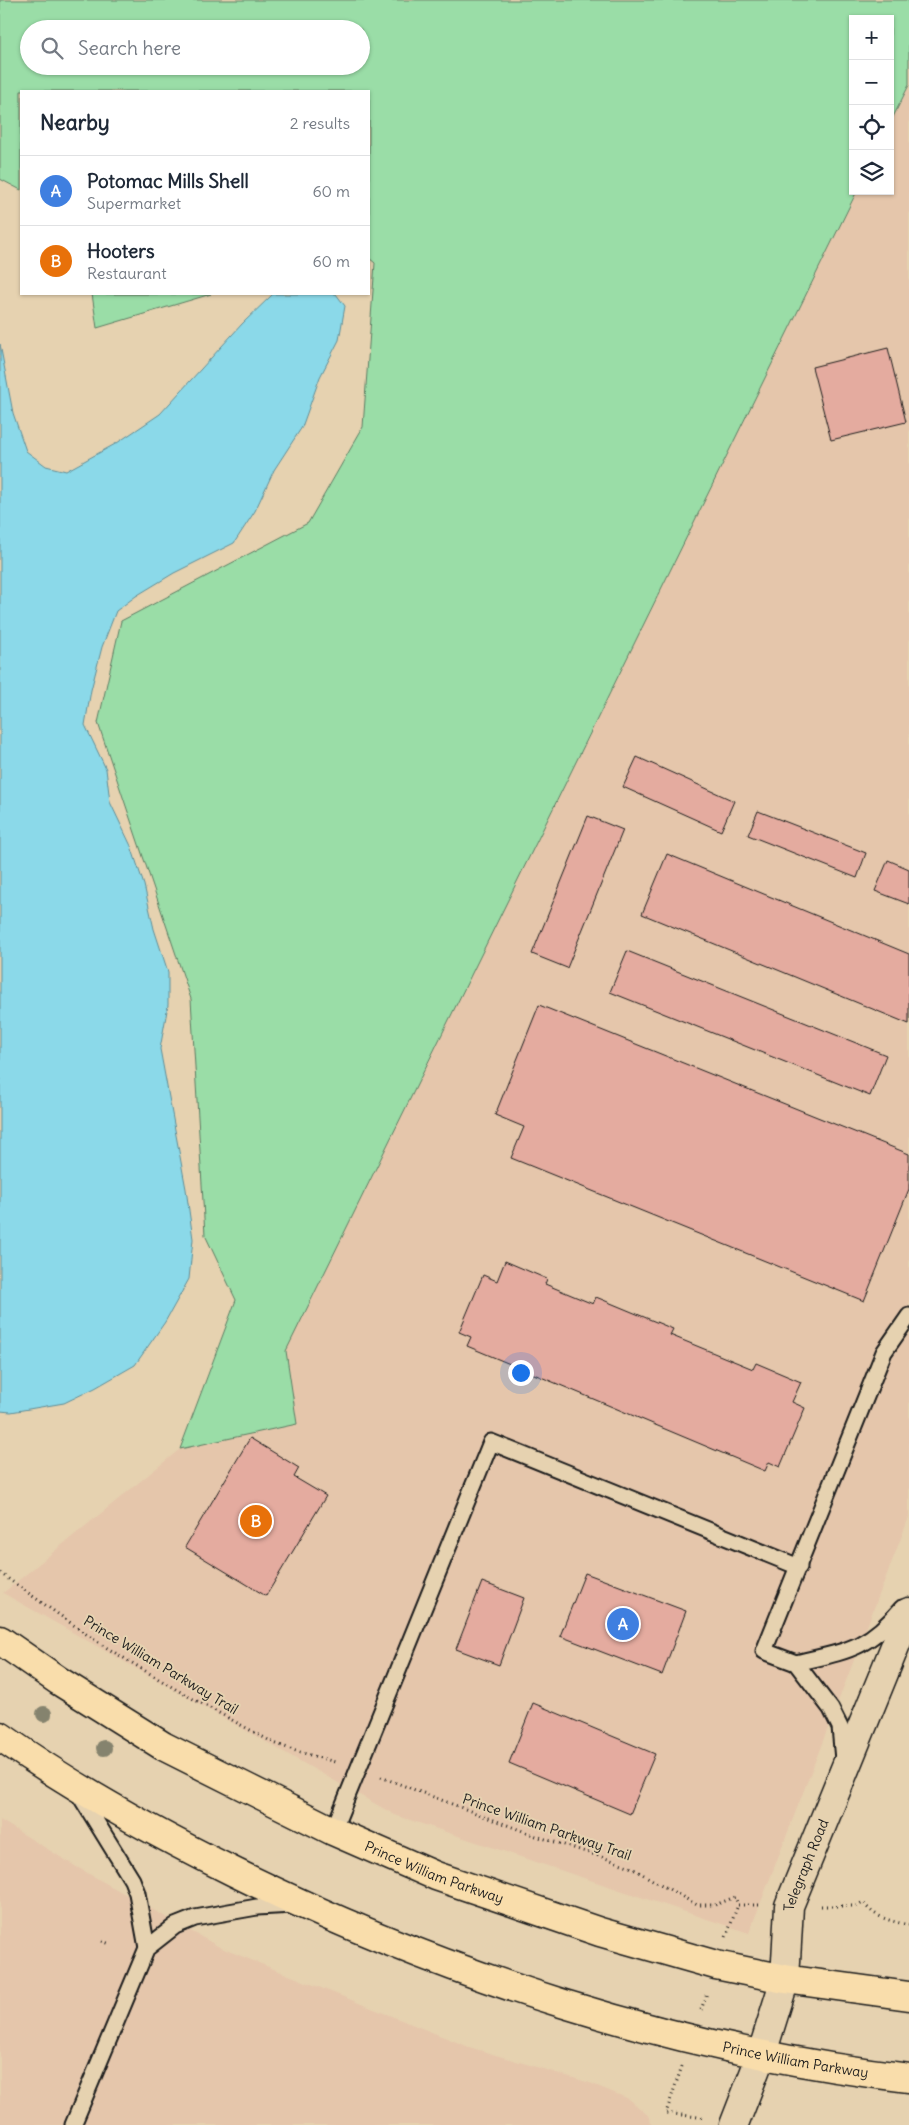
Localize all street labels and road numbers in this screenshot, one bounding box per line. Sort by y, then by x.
street label: Prince William Parkway Trail [80,1612,242,1718]
street label: Prince William Parkway Trail [460,1790,634,1864]
street label: Telegraph Road [780,1816,833,1911]
street label: Prince William Parkway [362,1837,506,1907]
street label: Prince William Parkway [721,2037,870,2082]

